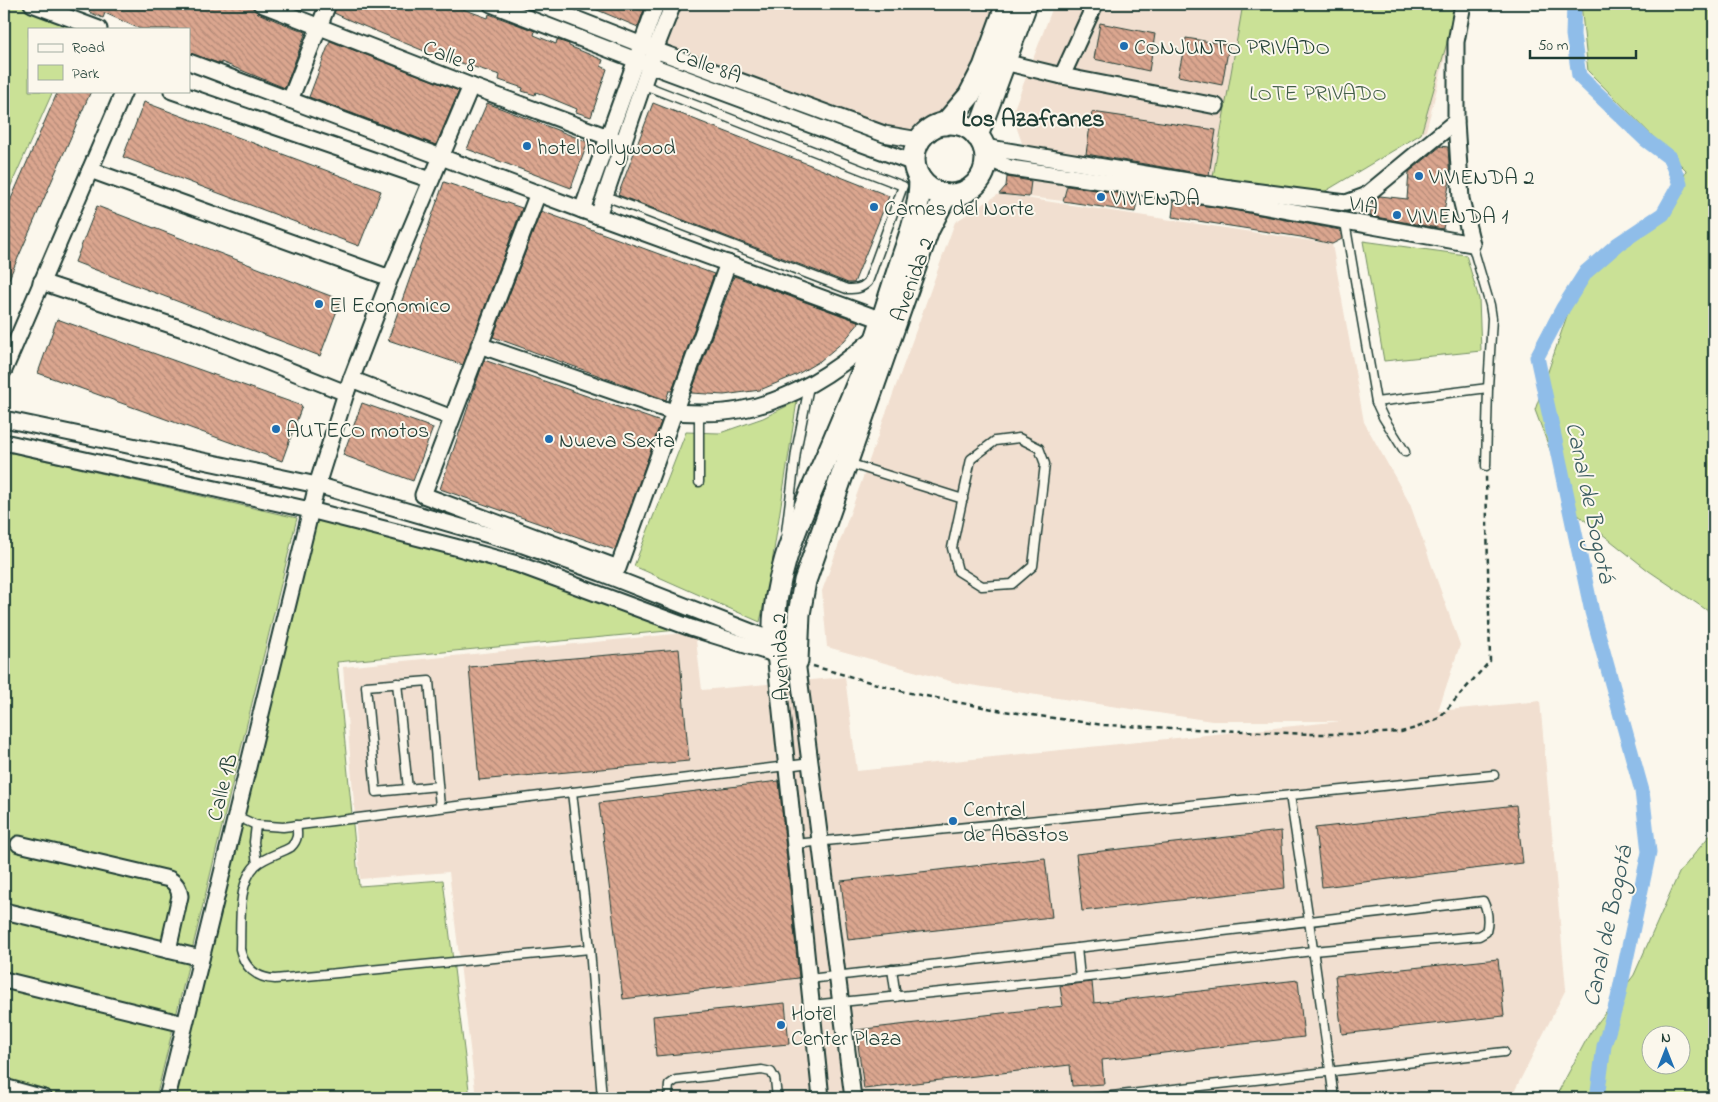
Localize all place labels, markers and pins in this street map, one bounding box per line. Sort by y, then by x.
place label: CONJUNTO PRIVADO [1134,33,1330,65]
marker: CONJUNTO PRIVADO [1118,40,1130,52]
place label: hotel hollywood [537,133,676,166]
marker: hotel hollywood [521,140,533,152]
place label: VIVIENDA 2 [1428,163,1534,195]
marker: VIVIENDA 2 [1413,170,1425,182]
place label: VIVIENDA [1110,184,1200,216]
marker: VIVIENDA [1095,191,1107,203]
place label: Carnes del Norte [884,194,1034,226]
marker: Carnes del Norte [868,201,880,213]
place label: VIVIENDA 1 [1406,202,1508,234]
marker: VIVIENDA 1 [1391,209,1403,221]
place label: El Economico [329,291,451,323]
marker: El Economico [313,298,325,310]
place label: AUTECO motos [286,416,429,448]
marker: AUTECO motos [270,423,282,435]
place label: Nueva Sexta [559,426,675,458]
marker: Nueva Sexta [543,433,555,445]
place label: Central de Abastos [963,795,1069,852]
marker: Central de Abastos [947,815,959,827]
place label: Hotel Center Plaza [791,999,901,1056]
marker: Hotel Center Plaza [775,1019,787,1031]

